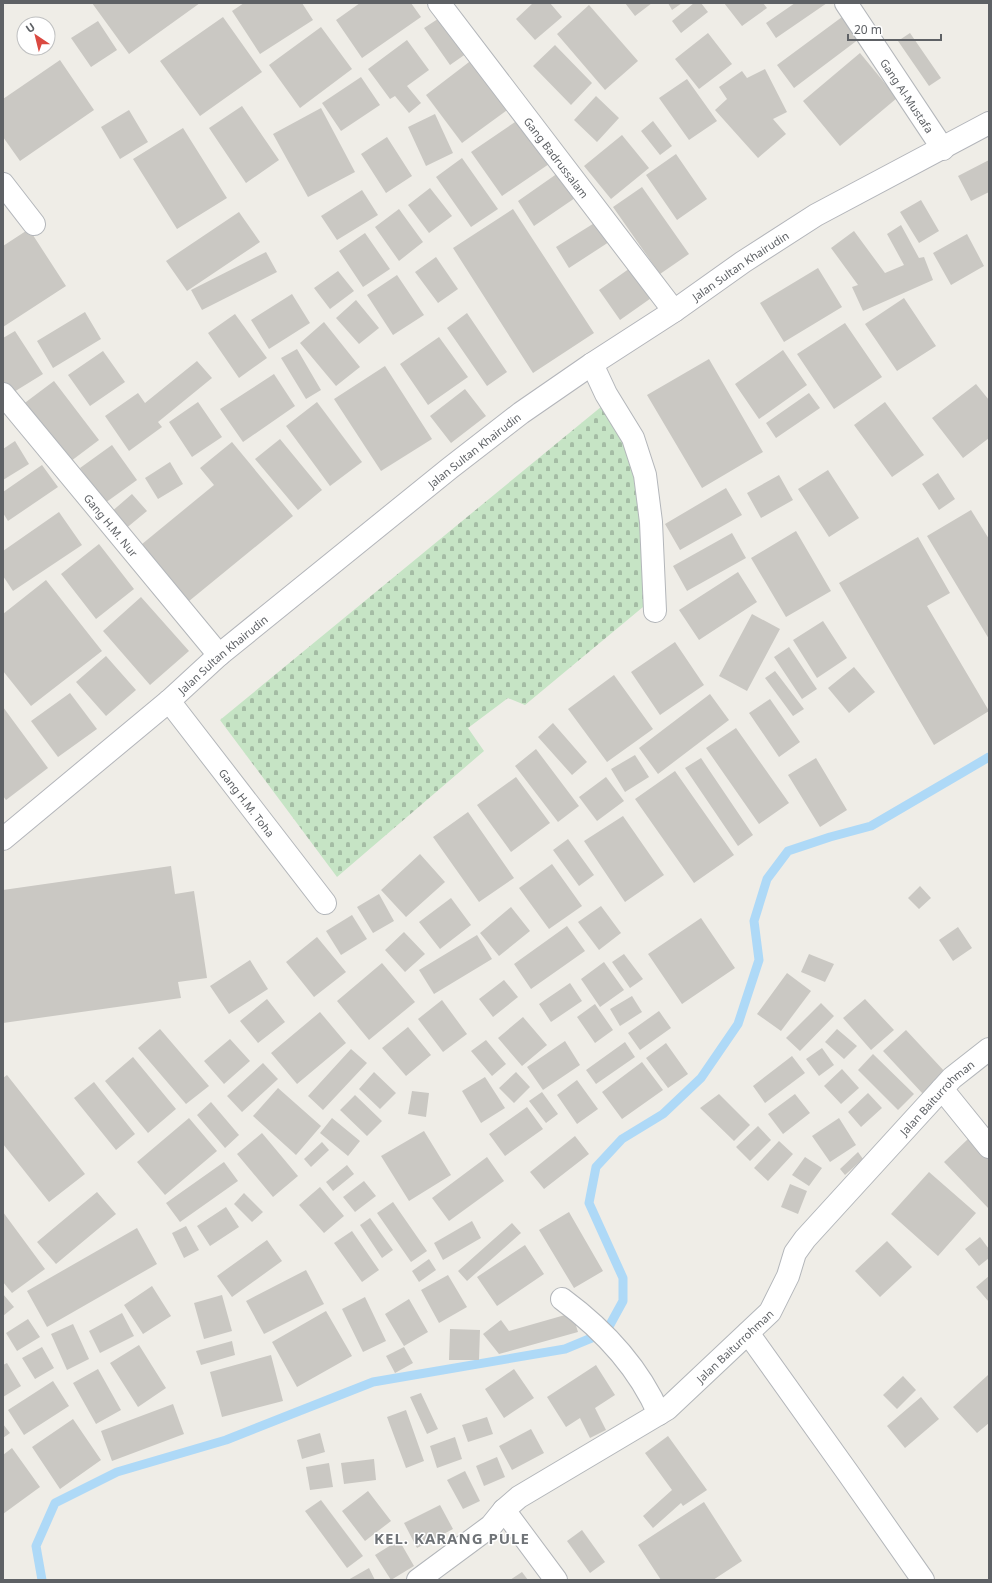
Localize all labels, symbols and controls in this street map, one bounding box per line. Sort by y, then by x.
north arrow [16,16,56,56]
scale bar [848,16,941,42]
text: U [22,19,38,36]
text: 20 m [854,21,882,38]
street label: Gang Al-Mustafa [877,55,938,136]
street label: Gang Badrussalam [521,114,592,201]
street label: Jalan Sultan Khairudin [688,227,791,304]
street label: Jalan Sultan Khairudin [424,409,523,491]
street label: Gang H.M. Nur [81,490,142,560]
street label: Jalan Sultan Khairudin [174,611,270,698]
street label: Gang H.M. Toha [216,765,278,840]
street label: Jalan Baiturrohman [895,1056,977,1139]
street label: Jalan Baiturrohman [692,1306,776,1386]
district label: KEL. KARANG PULE [374,1528,530,1548]

